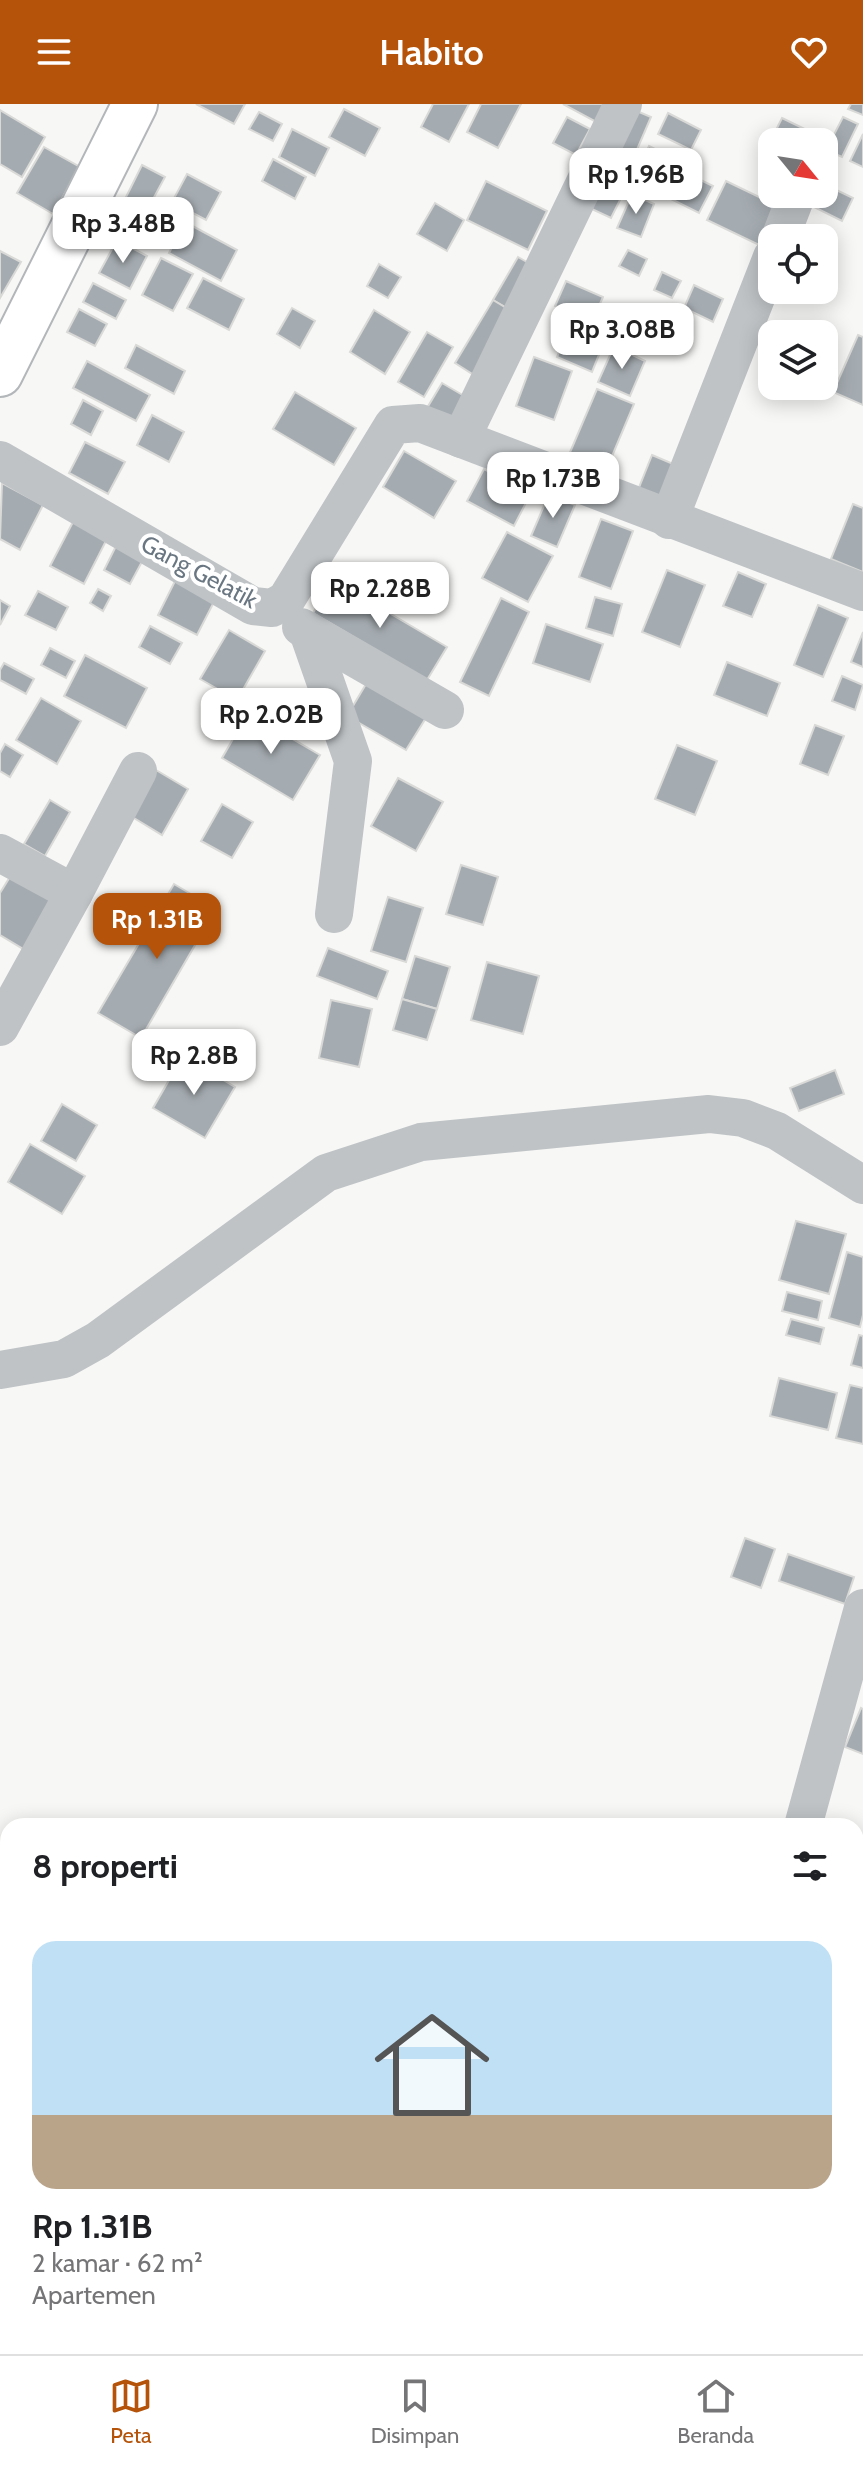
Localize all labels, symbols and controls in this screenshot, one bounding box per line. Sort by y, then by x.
icon: menu [32,30,76,74]
text: Habito [379,30,484,74]
icon: heart [787,30,831,74]
north arrow [758,128,838,208]
map controls [758,128,838,400]
pin: Rp 1.96B [553,148,719,216]
text: Rp 1.96B [587,158,685,190]
pin: Rp 3.48B [40,197,206,265]
text: Rp 3.48B [71,207,175,239]
button: locate [758,224,838,304]
pin: Rp 3.08B [539,303,705,371]
text: Rp 3.08B [569,313,675,345]
button: layers [758,320,838,400]
pin: Rp 1.73B [470,452,636,520]
text: Rp 1.73B [505,462,601,494]
street label: Gang Gelatik [136,529,263,614]
pin: Rp 2.28B [297,562,463,630]
text: Rp 2.28B [329,572,431,604]
pin: Rp 2.02B [188,688,354,756]
text: Rp 2.02B [219,698,323,730]
pin: Rp 1.31B [74,893,240,961]
text: Rp 1.31B [111,903,203,935]
pin: Rp 2.8B [120,1029,268,1097]
text: Rp 2.8B [150,1039,238,1071]
icon: filters [788,1844,832,1888]
text: 8 properti [32,1845,178,1887]
icon: home [360,1993,504,2137]
text: Rp 1.31B [32,2205,152,2247]
text: 2 kamar · 62 m² [32,2247,203,2279]
text: Apartemen [32,2279,156,2311]
tab: Peta [109,2374,153,2449]
tab: Disimpan [371,2374,459,2449]
tab: Beranda [677,2374,754,2449]

